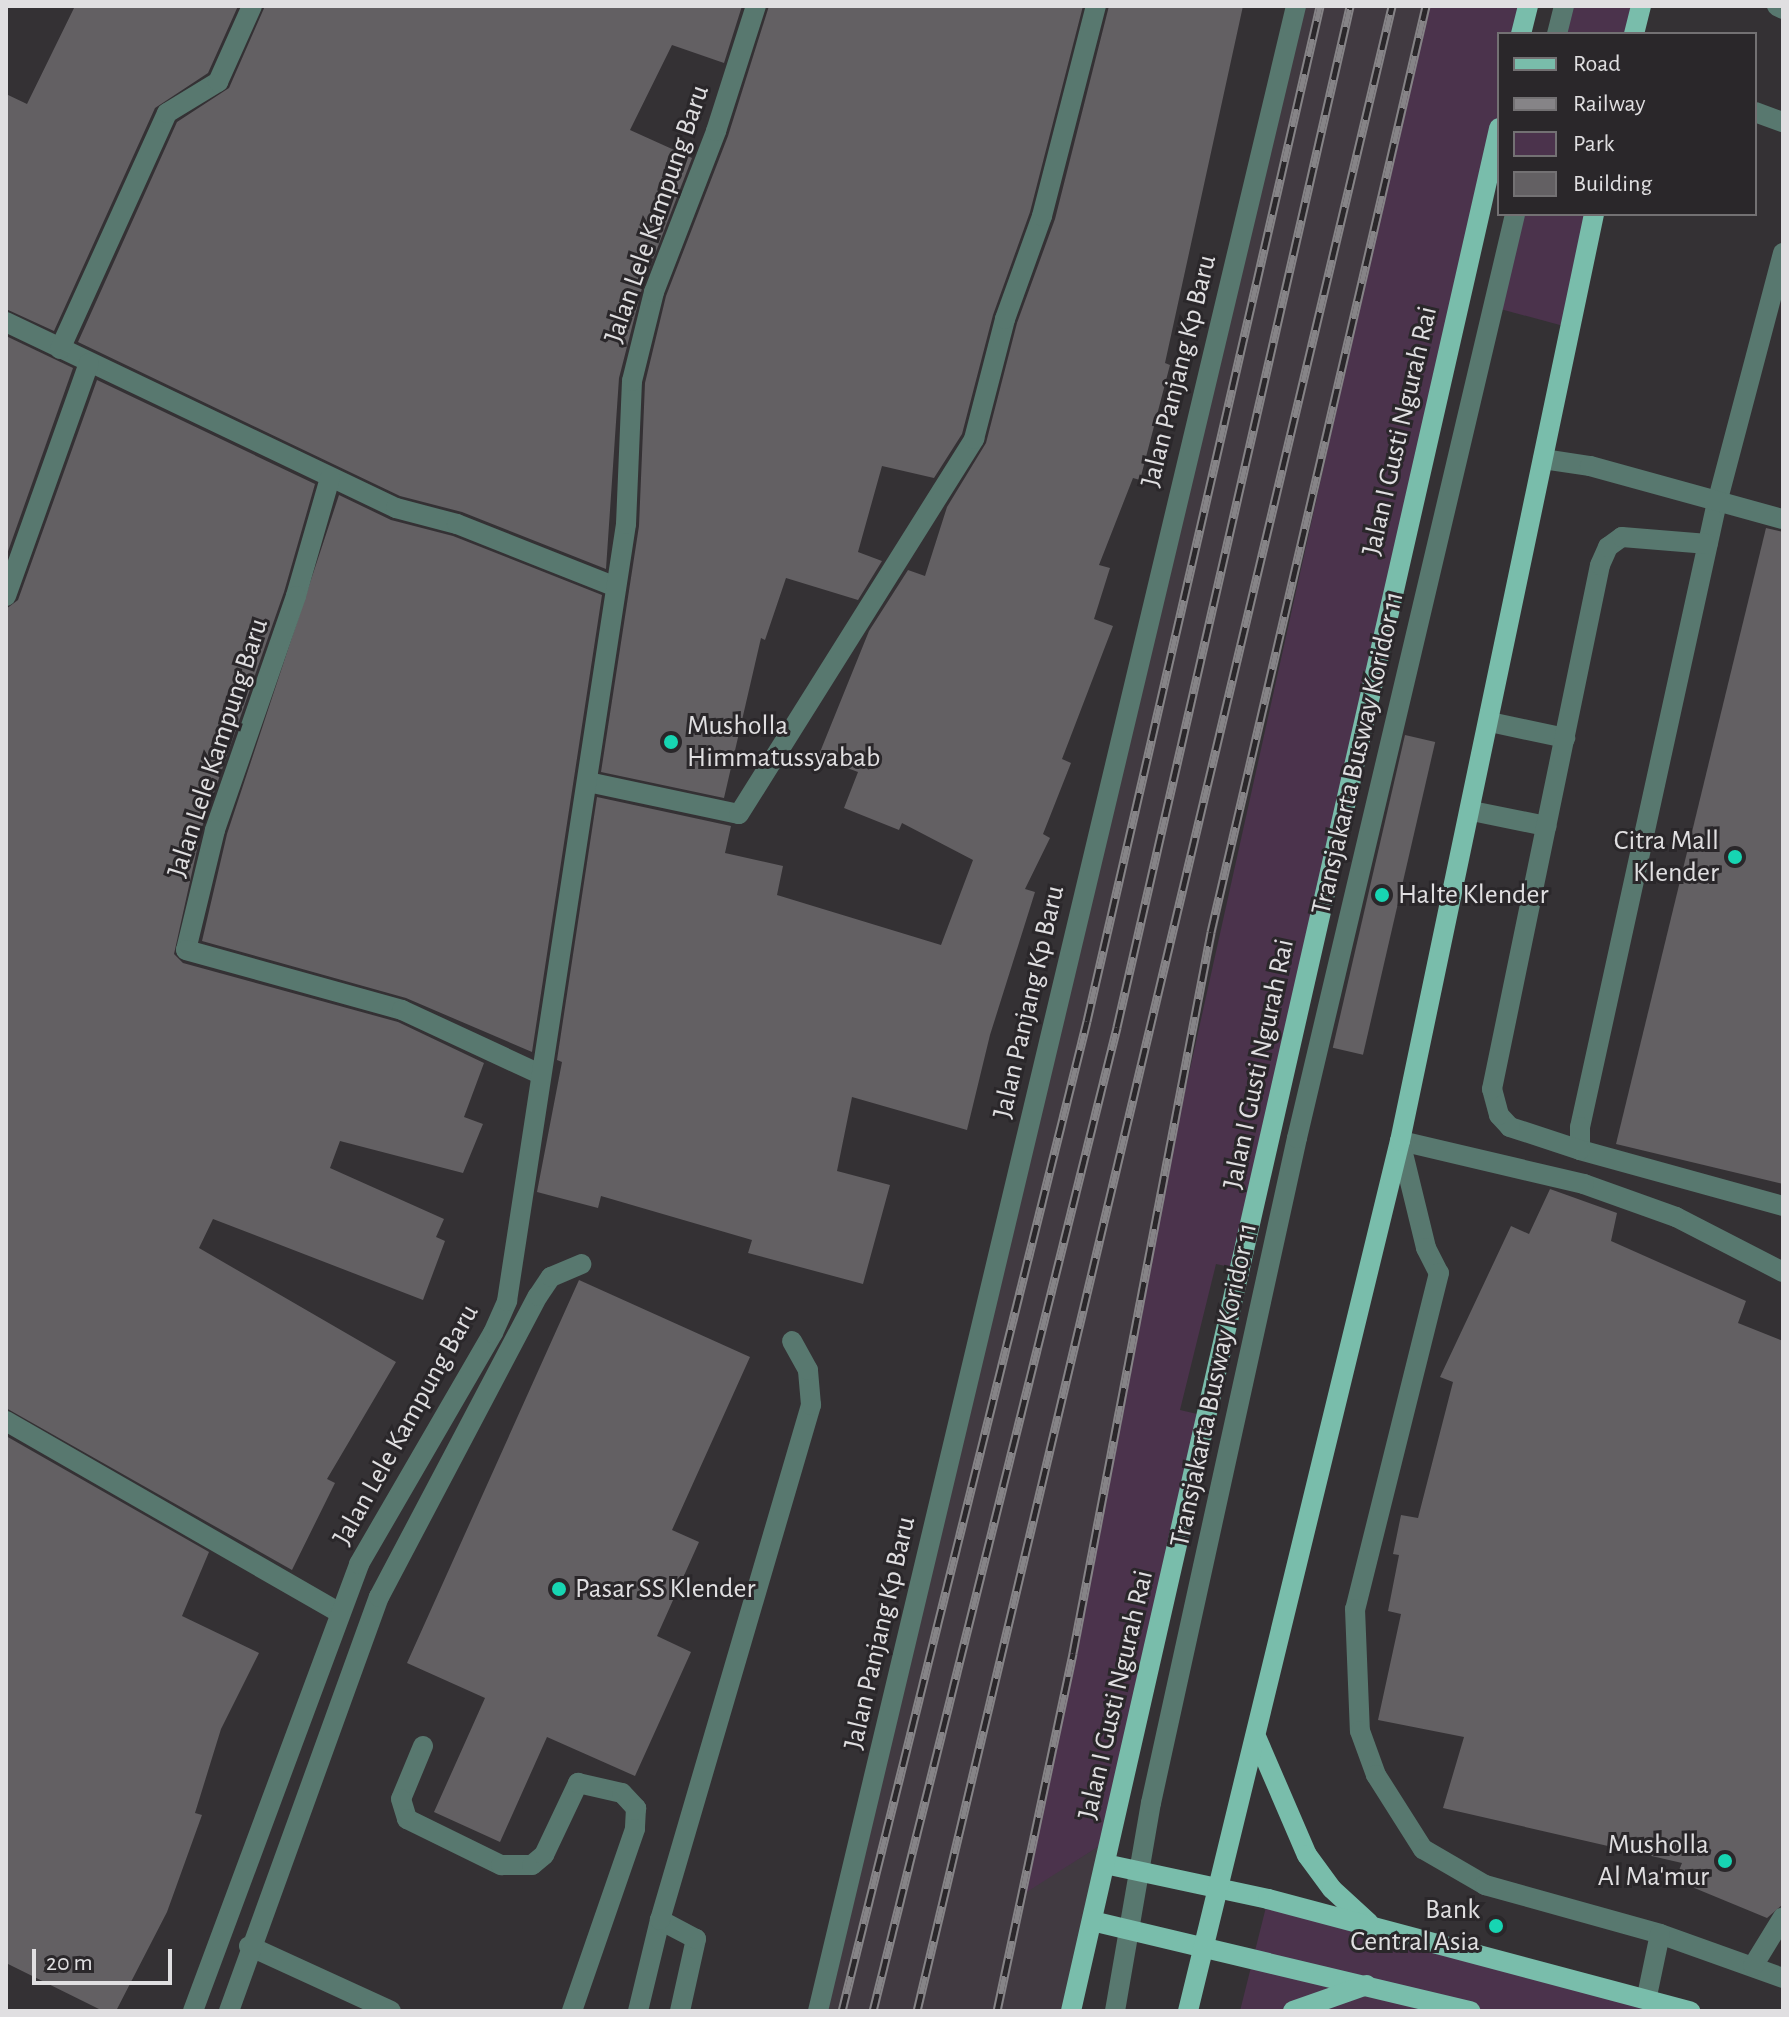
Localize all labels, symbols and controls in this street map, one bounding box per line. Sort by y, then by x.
legend [1497,32,1757,216]
text: Road [1573,52,1621,76]
street label: Jalan Lele Kampung Baru [597,81,717,347]
text: Railway [1573,92,1645,116]
text: Park [1573,132,1614,156]
text: Building [1573,172,1652,196]
street label: Jalan Panjang Kp Baru [1134,251,1224,491]
street label: Jalan I Gusti Ngurah Rai [1355,303,1445,559]
street label: Transjakarta Busway Koridor 11 [1304,588,1412,918]
street label: Jalan Lele Kampung Baru [160,614,276,882]
place label: Musholla Himmatussyabab [687,709,880,775]
marker: Musholla Himmatussyabab [662,733,680,751]
place label: Citra Mall Klender [1614,824,1719,890]
marker: Citra Mall Klender [1726,848,1744,866]
place label: Halte Klender [1398,878,1549,912]
street label: Jalan Panjang Kp Baru [986,882,1072,1122]
marker: Halte Klender [1373,886,1391,904]
street label: Jalan I Gusti Ngurah Rai [1216,936,1302,1192]
street label: Transjakarta Busway Koridor 11 [1163,1220,1265,1550]
street label: Jalan Lele Kampung Baru [326,1299,486,1551]
street label: Jalan Panjang Kp Baru [837,1513,923,1753]
street label: Jalan I Gusti Ngurah Rai [1071,1567,1161,1823]
place label: Pasar SS Klender [575,1572,756,1606]
marker: Pasar SS Klender [550,1580,568,1598]
place label: Musholla Al Ma'mur [1598,1828,1709,1894]
marker: Musholla Al Ma'mur [1716,1852,1734,1870]
place label: Bank Central Asia [1350,1893,1480,1959]
marker: Bank Central Asia [1487,1917,1505,1935]
scale bar [36,1933,176,1983]
text: 20 m [46,1951,93,1975]

